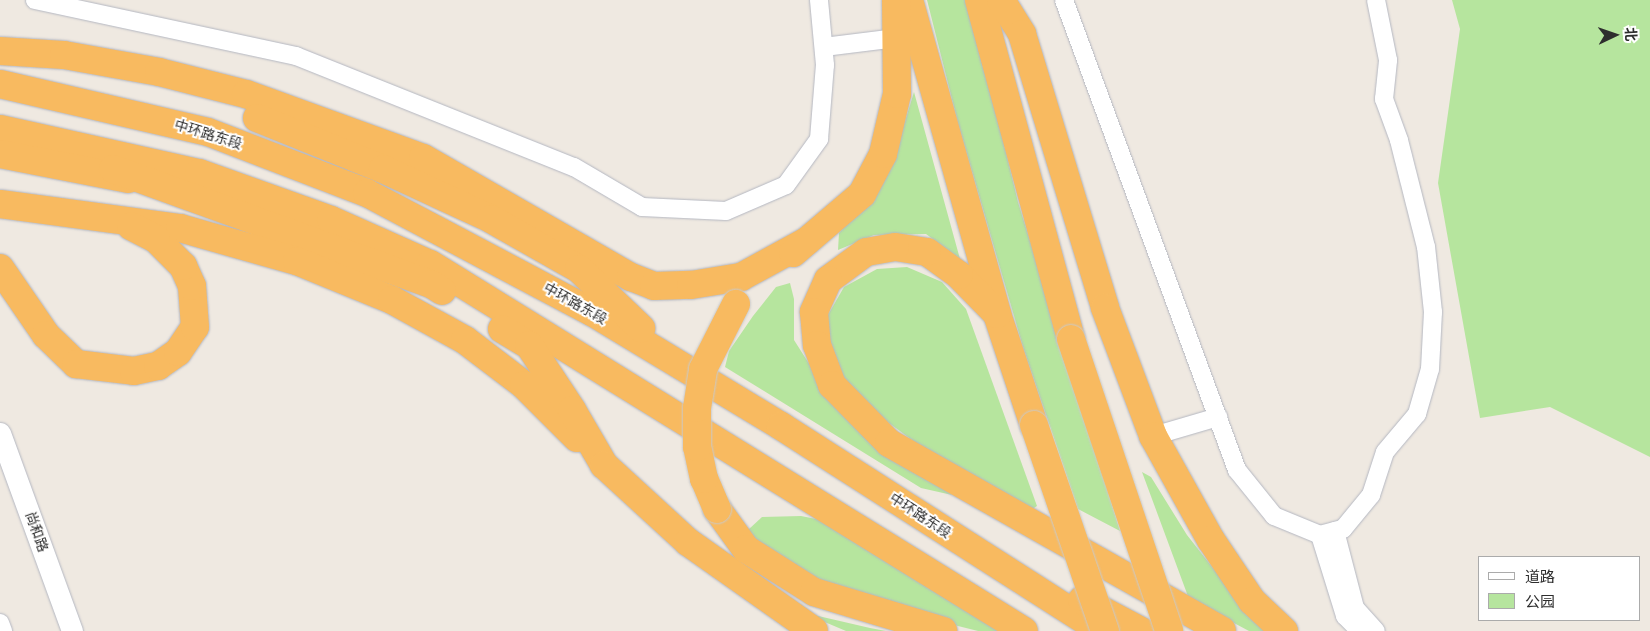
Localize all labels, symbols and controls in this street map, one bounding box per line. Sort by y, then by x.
north arrow [1590,10,1640,60]
text: 北 [1622,27,1639,42]
street label: 中环路东段 [172,117,244,153]
street label: 中环路东段 [540,280,610,328]
street label: 中环路东段 [886,490,954,542]
street label: 尚和路 [21,509,51,555]
legend [1478,556,1640,621]
text: 道路 [1525,568,1555,586]
text: 公园 [1525,593,1555,611]

